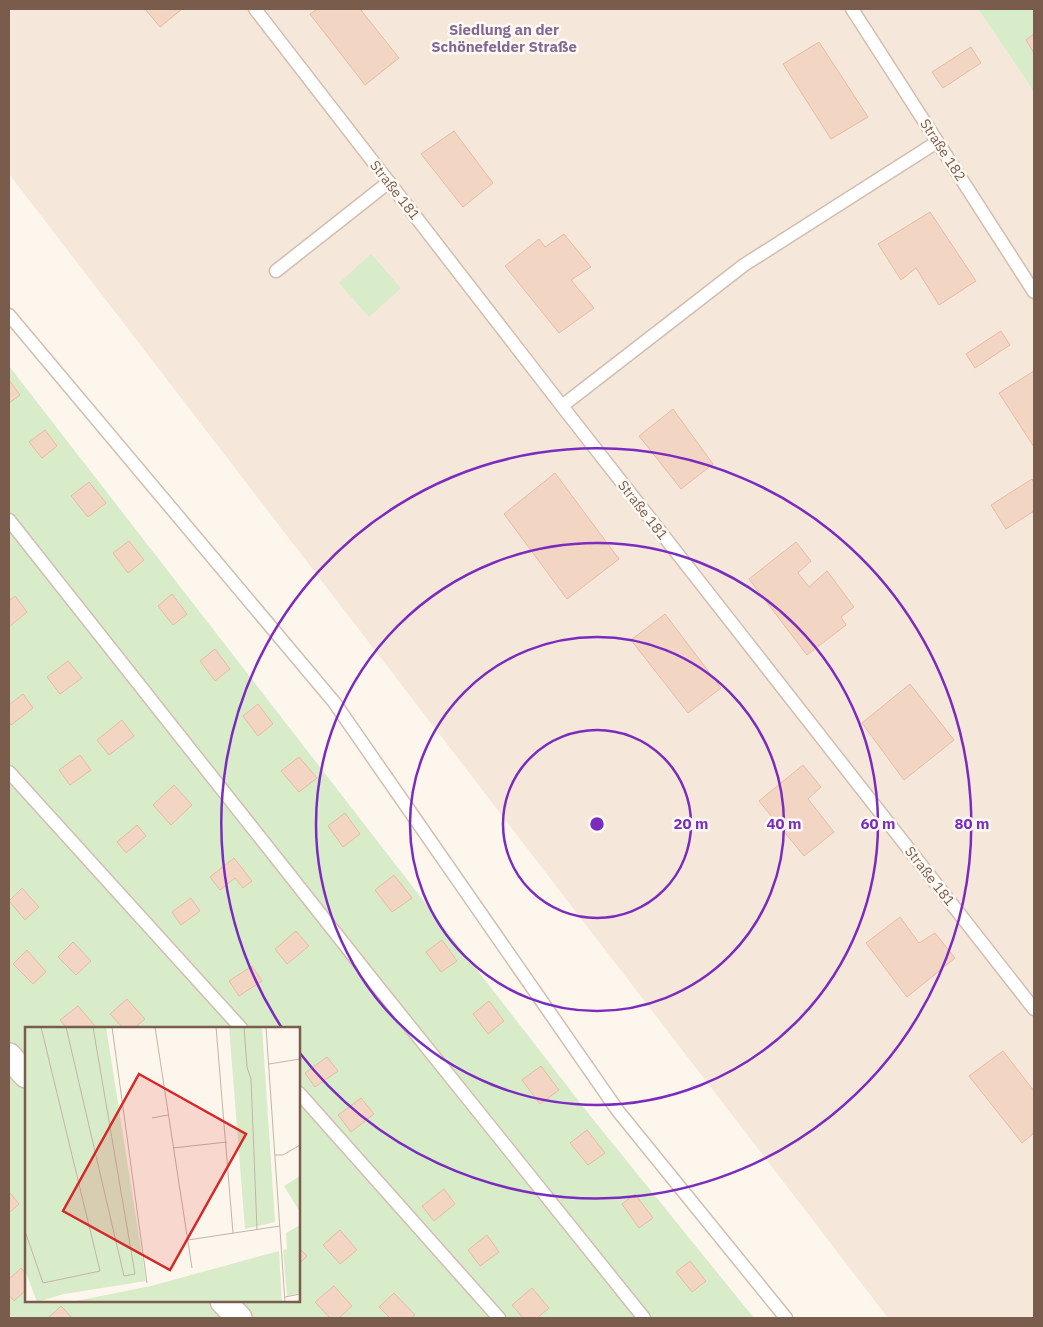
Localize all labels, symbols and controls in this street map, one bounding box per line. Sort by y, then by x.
district label: Siedlung an der Schönefelder Straße [431,20,577,56]
street label: Straße 182 [916,115,970,185]
street label: Straße 181 [366,157,424,223]
street label: Straße 181 [614,477,672,543]
text: 20 m [674,814,708,833]
text: 40 m [767,814,801,833]
text: 60 m [861,814,895,833]
text: 80 m [955,814,989,833]
centre of rings [588,815,606,833]
street label: Straße 181 [901,843,959,909]
inset map [25,1027,300,1302]

